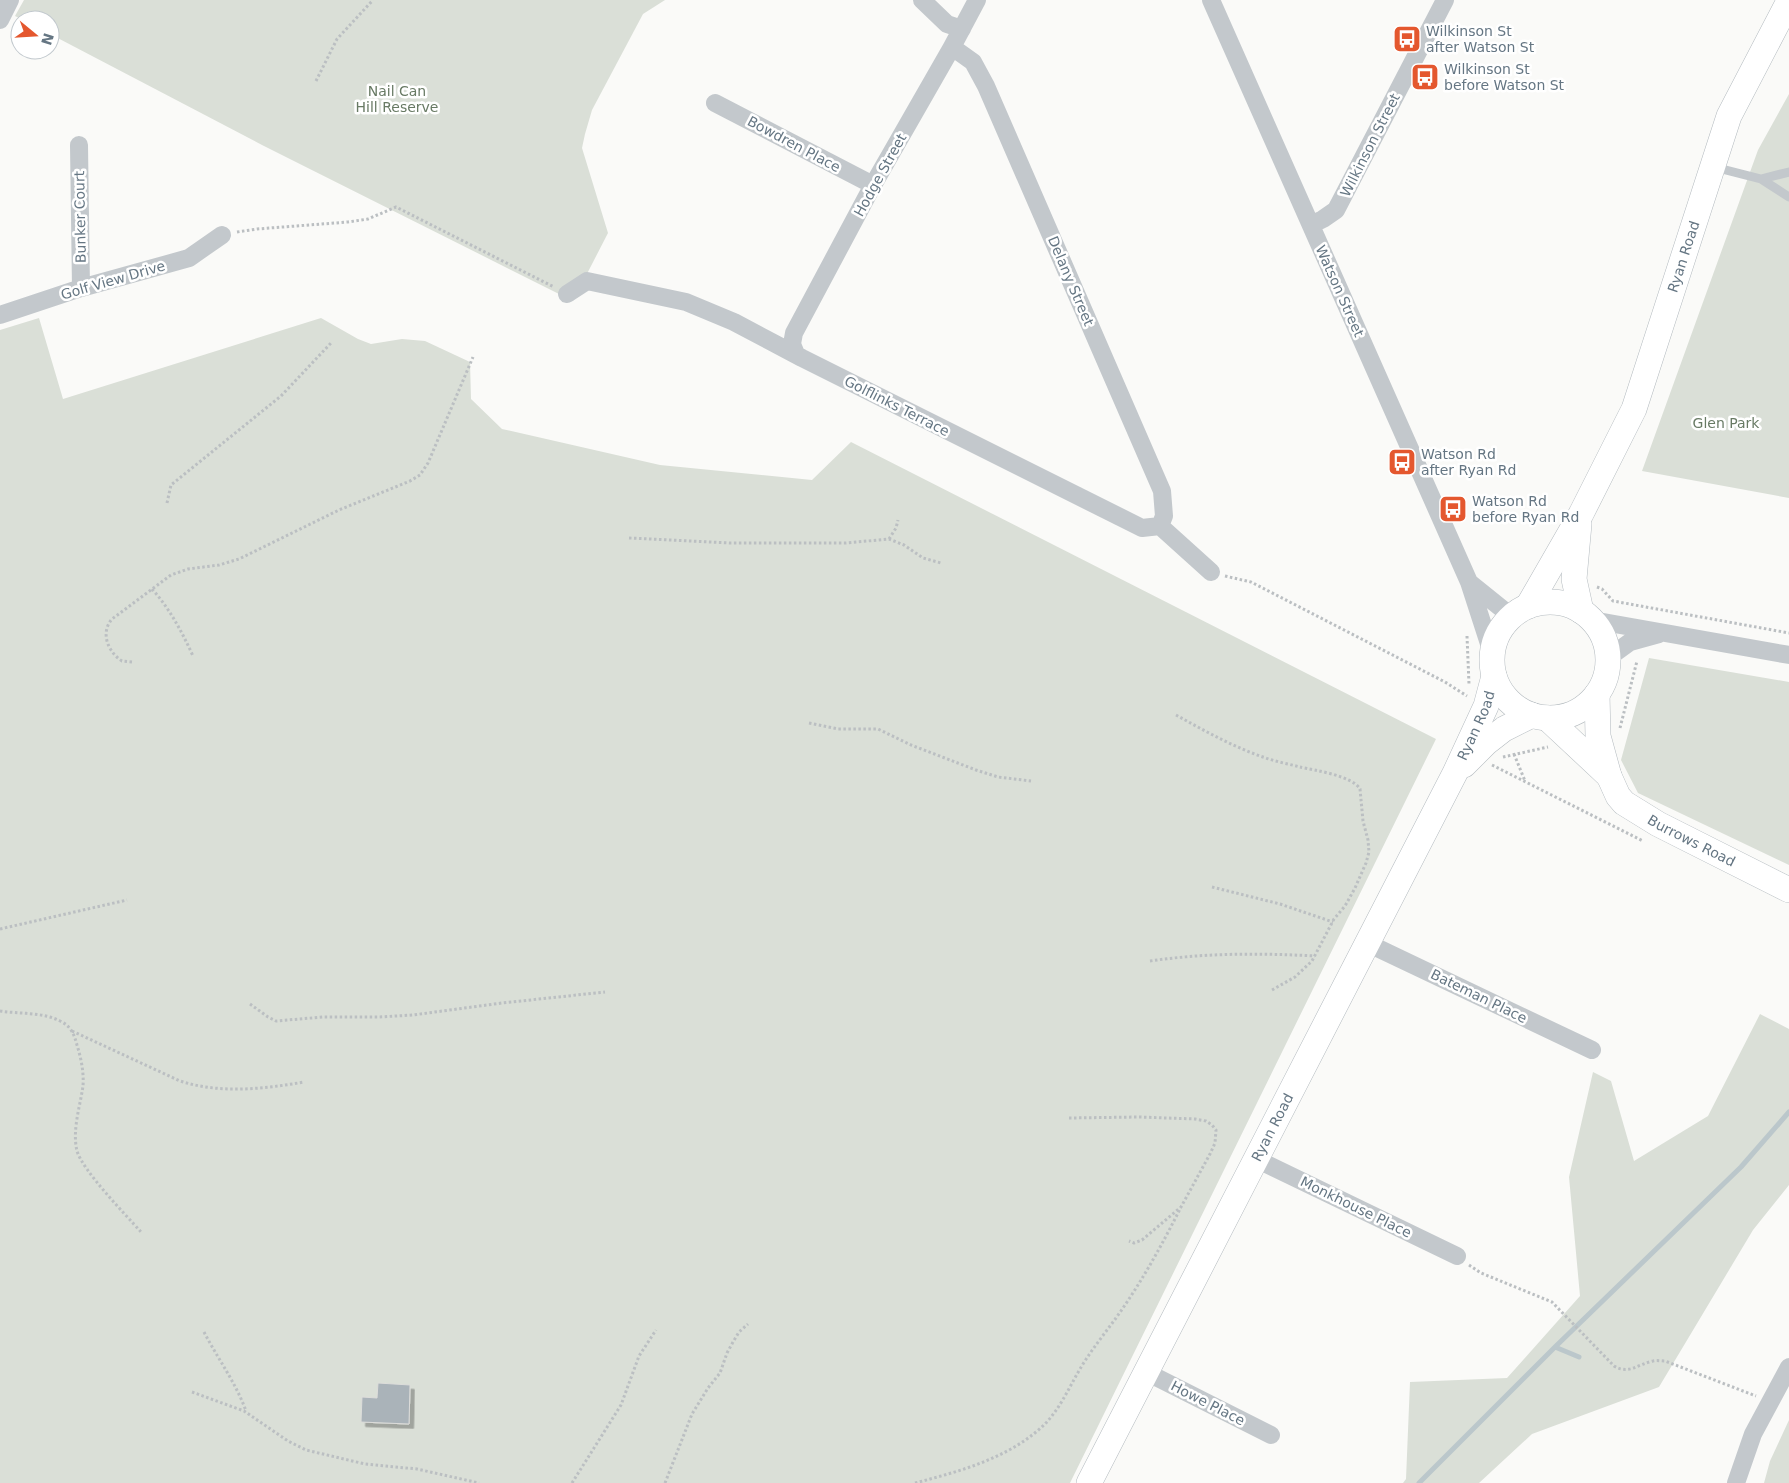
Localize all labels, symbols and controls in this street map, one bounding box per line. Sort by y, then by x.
north arrow [10,10,60,60]
place label: Wilkinson St after Watson St [1426,23,1535,55]
bus stop icon: Wilkinson St after Watson St [1392,24,1422,54]
text: N [38,31,57,47]
place label: Wilkinson St before Watson St [1444,61,1565,93]
bus stop icon: Wilkinson St before Watson St [1410,62,1440,92]
park label: Nail Can Hill Reserve [356,83,438,115]
street label: Wilkinson Street [1337,90,1403,199]
street label: Bowdren Place [745,113,843,175]
street label: Hodge Street [851,130,910,219]
street label: Bunker Court [71,170,89,263]
street label: Ryan Road [1664,219,1702,294]
street label: Delany Street [1045,234,1097,329]
street label: Watson Street [1313,243,1368,340]
street label: Golf View Drive [59,257,167,303]
street label: Golflinks Terrace [842,373,952,439]
park label: Glen Park [1693,415,1760,431]
place label: Watson Rd after Ryan Rd [1421,446,1516,478]
bus stop icon: Watson Rd after Ryan Rd [1387,447,1417,477]
place label: Watson Rd before Ryan Rd [1472,493,1579,525]
bus stop icon: Watson Rd before Ryan Rd [1438,494,1468,524]
street label: Ryan Road [1454,689,1498,763]
street label: Burrows Road [1645,812,1738,870]
street label: Bateman Place [1428,966,1530,1026]
street label: Ryan Road [1248,1091,1296,1164]
street label: Monkhouse Place [1298,1173,1414,1241]
street label: Howe Place [1168,1378,1248,1428]

